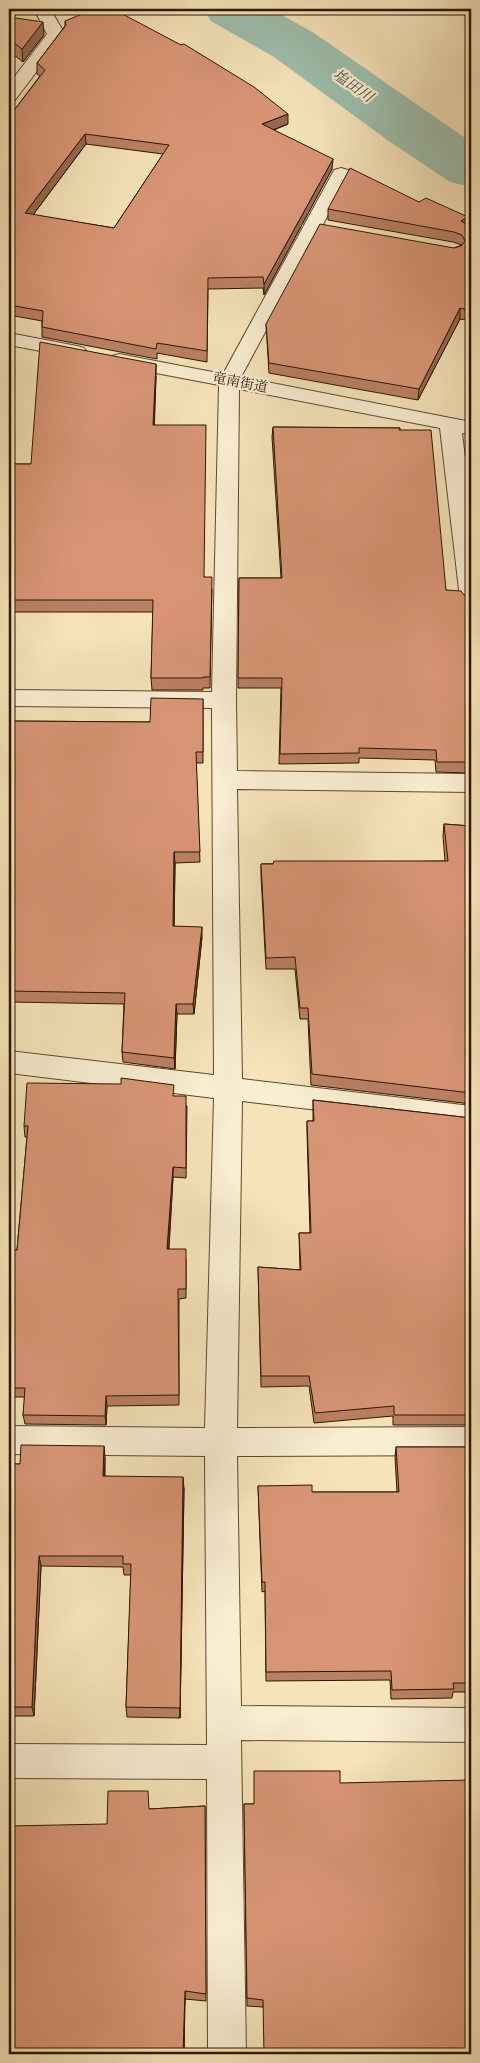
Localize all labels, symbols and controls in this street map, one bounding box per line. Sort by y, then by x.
water label: 塩田川 [329,65,379,108]
street label: 竜南街道 [211,369,269,397]

